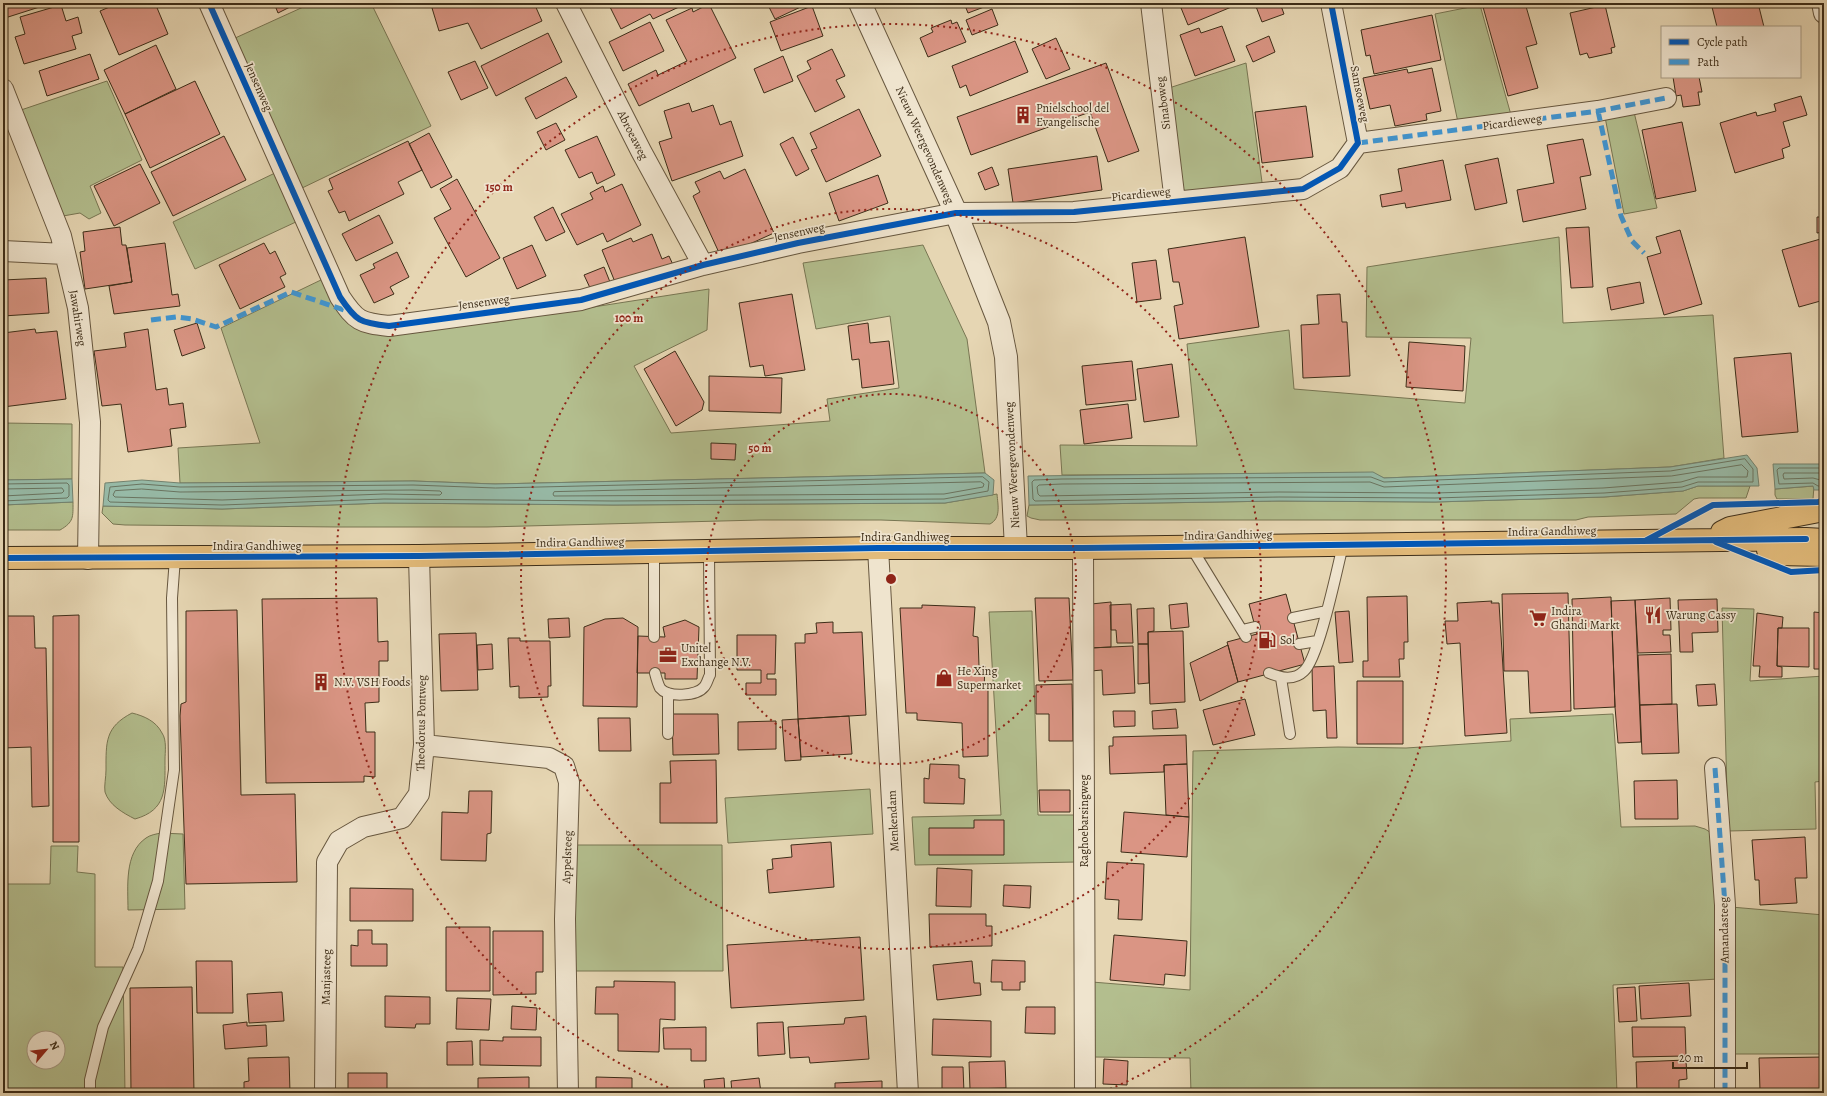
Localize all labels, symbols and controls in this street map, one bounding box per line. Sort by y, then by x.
legend [1661,26,1801,78]
text: Cycle path [1697,34,1748,50]
text: Path [1697,54,1720,70]
street label: Jensenweg [241,60,277,114]
street label: Samsoeweg [1347,64,1373,124]
street label: Sinaboweg [1152,76,1174,130]
street label: Nieuw Weergevondenweg [892,84,958,206]
place label: Pnielschool del Evangelische [1036,100,1109,130]
building icon: Pnielschool del Evangelische [1013,105,1033,125]
street label: Abroeaweg [613,107,652,163]
street label: Picardieweg [1481,110,1543,134]
text: 150 m [485,179,513,195]
street label: Picardieweg [1110,183,1172,205]
street label: Jensenweg [772,219,826,245]
street label: Jawahirweg [66,289,90,347]
street label: Jensenweg [457,290,511,314]
text: 100 m [615,310,643,326]
street label: Nieuw Weergevondenweg [1001,401,1023,529]
text: 50 m [748,440,772,456]
street label: Indira Gandhiweg [1507,522,1597,540]
street label: Indira Gandhiweg [1183,526,1273,544]
street label: Indira Gandhiweg [861,529,949,545]
street label: Indira Gandhiweg [535,533,625,551]
street label: Indira Gandhiweg [213,538,301,554]
centre of rings [884,572,898,586]
place label: Indira Ghandi Markt [1551,603,1620,633]
restaurant icon: Warung Cassy [1643,605,1663,625]
place label: Warung Cassy [1665,607,1737,623]
supermarket icon: Indira Ghandi Markt [1528,608,1548,628]
fuel station icon: Sol [1257,630,1277,650]
place label: Sol [1280,632,1295,648]
place label: Unitel Exchange N.V. [681,640,752,670]
office icon: Unitel Exchange N.V. [658,645,678,665]
place label: He Xing Supermarket [957,663,1021,693]
shop icon: He Xing Supermarket [934,668,954,688]
building icon: N.V. VSH Foods [311,672,331,692]
place label: N.V. VSH Foods [334,674,411,690]
street label: Theodorus Pontweg [412,675,430,771]
street label: Raghoebarsingweg [1076,774,1092,868]
street label: Menkendam [883,790,903,852]
street label: Appelsteeg [558,830,576,885]
street label: Amandasteeg [1715,897,1733,964]
street label: Manjasteeg [318,949,334,1005]
north arrow [26,1030,66,1070]
text: N [46,1038,63,1053]
scale bar [1673,1044,1747,1070]
text: 20 m [1679,1050,1703,1066]

